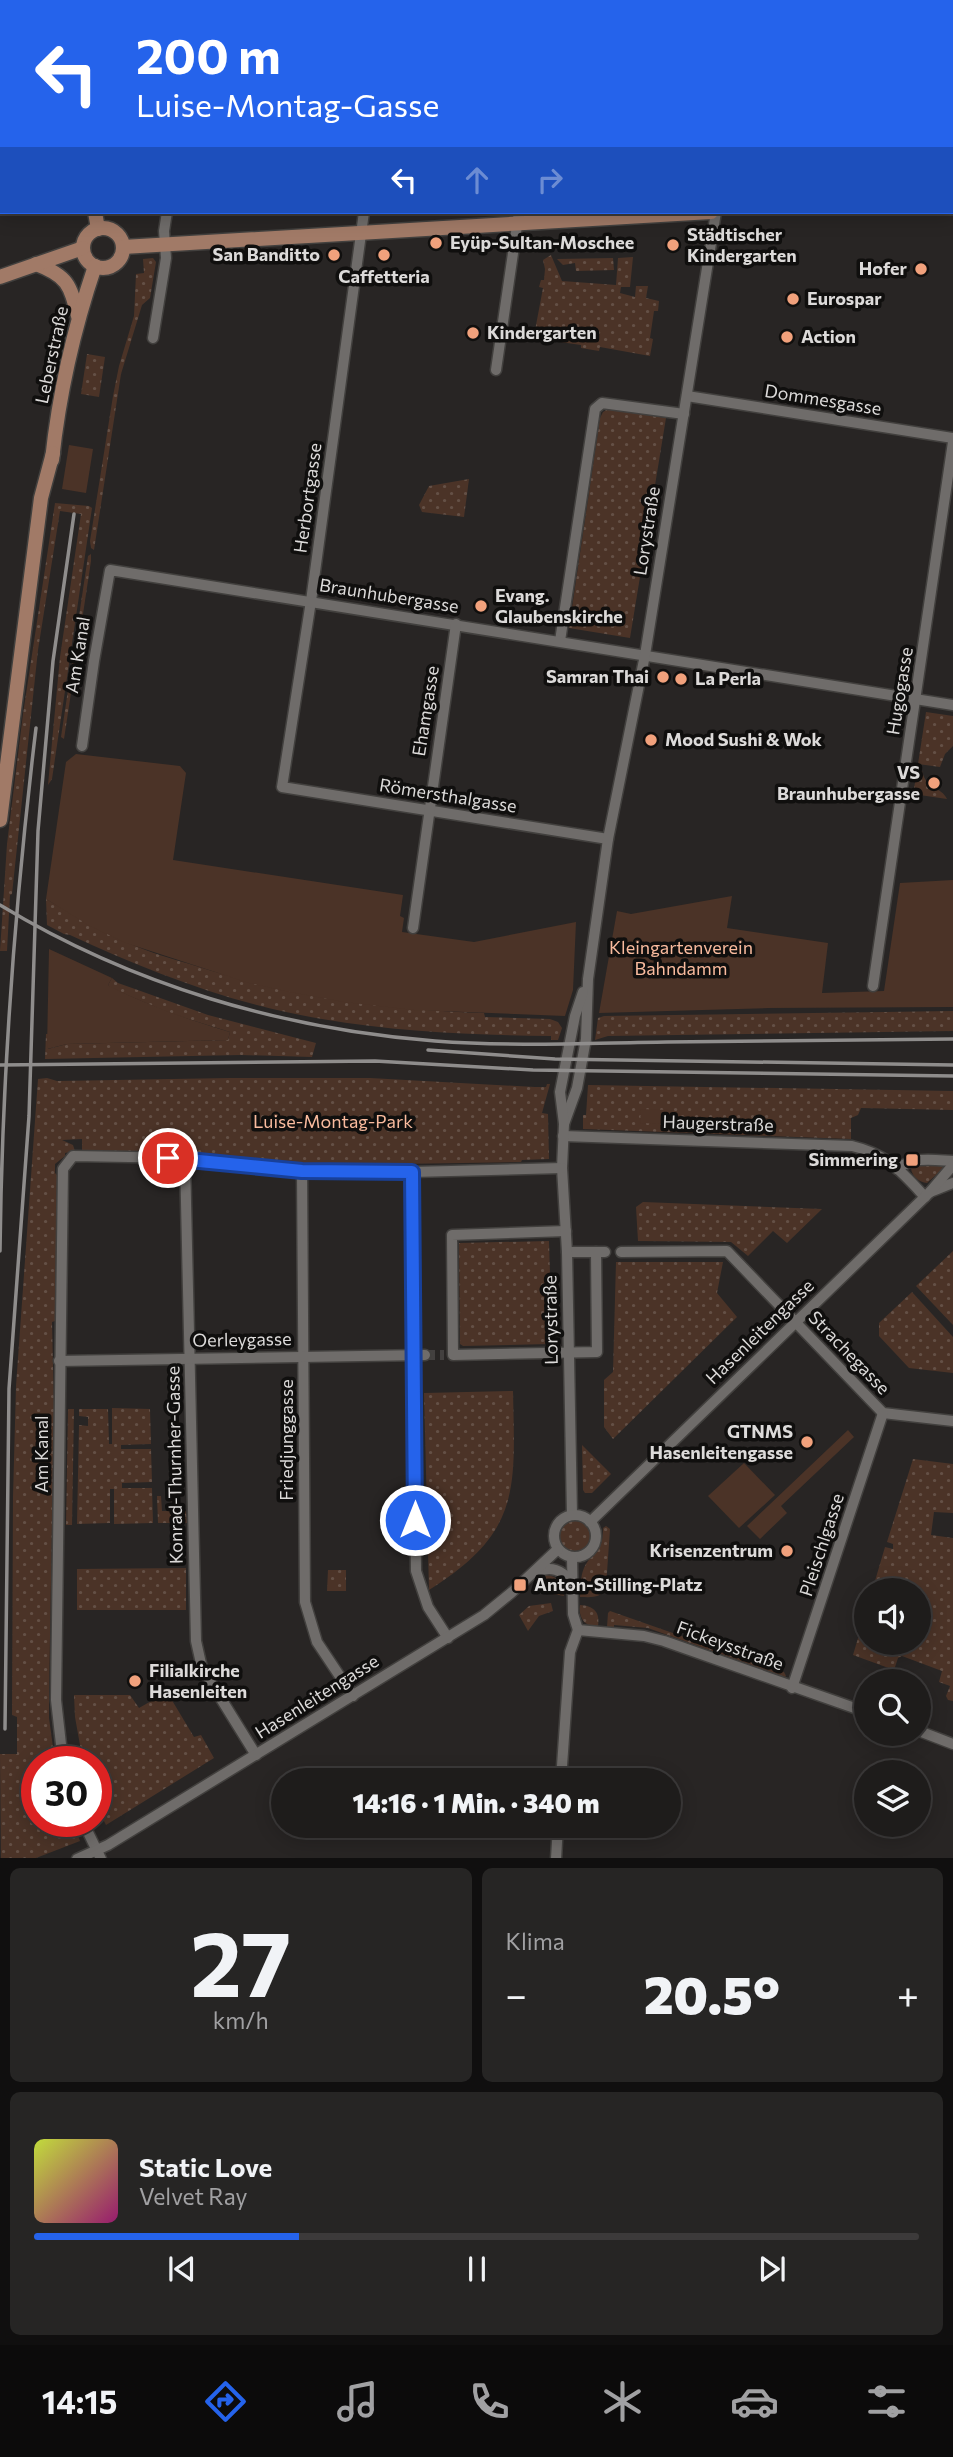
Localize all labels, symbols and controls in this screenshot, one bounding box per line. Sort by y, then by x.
text: 200 m [136,24,281,84]
icon: left [21,28,112,119]
text: Luise-Montag-Gasse [136,84,439,124]
icon: left [385,161,423,199]
icon: ahead [458,161,496,199]
icon: right [531,161,569,199]
place label: Städtischer Kindergarten [687,223,797,266]
place label: Eyüp-Sultan-Moschee [450,231,634,253]
marker: Eyüp-Sultan-Moschee [428,235,444,251]
marker: Städtischer Kindergarten [665,237,681,253]
place label: San Banditto [213,243,320,265]
marker: San Banditto [326,247,342,263]
marker: Caffetteria [376,247,392,263]
place label: Hofer [859,257,908,279]
marker: Hofer [913,261,929,277]
place label: Caffetteria [338,265,430,287]
place label: Eurospar [807,287,882,309]
marker: Eurospar [785,291,801,307]
street label: Leberstraße [30,304,72,406]
place label: Kindergarten [487,321,597,343]
marker: Kindergarten [465,325,481,341]
place label: Action [801,325,856,347]
marker: Action [779,329,795,345]
street label: Dommesgasse [763,379,883,419]
street label: Herbortgasse [288,441,326,554]
street label: Lorystraße [628,485,664,577]
street label: Braunhubergasse [318,573,461,617]
place label: Evang. Glaubenskirche [495,584,623,627]
marker: Evang. Glaubenskirche [473,598,489,614]
street label: Am Kanal [60,615,94,695]
street label: Hugogasse [881,645,917,736]
street label: Ehamgasse [407,664,443,758]
place label: Samran Thai [546,665,649,687]
place label: La Perla [695,667,761,689]
marker: Samran Thai [655,669,671,685]
marker: La Perla [673,671,689,687]
place label: Mood Sushi & Wok [665,728,823,750]
marker: Mood Sushi & Wok [643,732,659,748]
place label: VS Braunhubergasse [777,761,920,804]
street label: Römersthalgasse [378,773,519,817]
marker: VS Braunhubergasse [926,775,942,791]
park label: Kleingartenverein Bahndamm [609,936,753,979]
park label: Luise-Montag-Park [253,1110,413,1132]
street label: Haugerstraße [662,1110,774,1136]
pin [138,1128,198,1188]
icon: arrive [149,1139,187,1177]
place label: Simmering [809,1148,898,1170]
marker: Simmering [904,1152,920,1168]
street label: Hasenleitengasse [701,1274,818,1388]
street label: Lorystraße [538,1275,562,1365]
street label: Strachegasse [804,1306,895,1399]
street label: Oerleygasse [192,1327,292,1351]
street label: Konrad-Thurnher-Gasse [161,1366,187,1564]
street label: Friedjunggasse [275,1379,297,1501]
street label: Am Kanal [30,1415,52,1493]
place label: GTNMS Hasenleitengasse [649,1420,793,1463]
marker: GTNMS Hasenleitengasse [799,1434,815,1450]
position arrow [378,1483,452,1557]
street label: Pleischlgasse [794,1490,848,1599]
place label: Krisenzentrum [650,1539,773,1561]
marker: Krisenzentrum [779,1543,795,1559]
place label: Anton-Stilling-Platz [534,1573,703,1595]
marker: Anton-Stilling-Platz [512,1577,528,1593]
map controls [854,1578,931,1837]
button: sound [854,1578,931,1655]
street label: Fickeysstraße [674,1616,787,1675]
street label: Hasenleitengasse [251,1649,382,1743]
place label: Filialkirche Hasenleiten [149,1659,247,1702]
button: search [854,1669,931,1746]
marker: Filialkirche Hasenleiten [127,1673,143,1689]
speed limit sign: 30 [21,1746,112,1837]
button: layers [854,1760,931,1837]
text: 14:16 · 1 Min. · 340 m [352,1787,600,1818]
text: 27 [190,1904,291,2016]
text: Klima [506,1927,565,1955]
text: 20.5° [644,1961,780,2025]
text: − [506,1970,527,2017]
text: + [897,1970,919,2017]
text: km/h [213,2006,269,2034]
text: Static Love [139,2151,272,2182]
text: Velvet Ray [139,2182,247,2210]
icon: previous [163,2250,201,2288]
icon: pause [458,2250,496,2288]
icon: next [753,2250,791,2288]
icon: directions [201,2377,250,2426]
icon: music [333,2377,382,2426]
icon: phone [465,2377,514,2426]
icon: climate [598,2377,647,2426]
icon: car [730,2377,779,2426]
icon: filters [862,2377,911,2426]
text: 14:15 [42,2381,117,2421]

